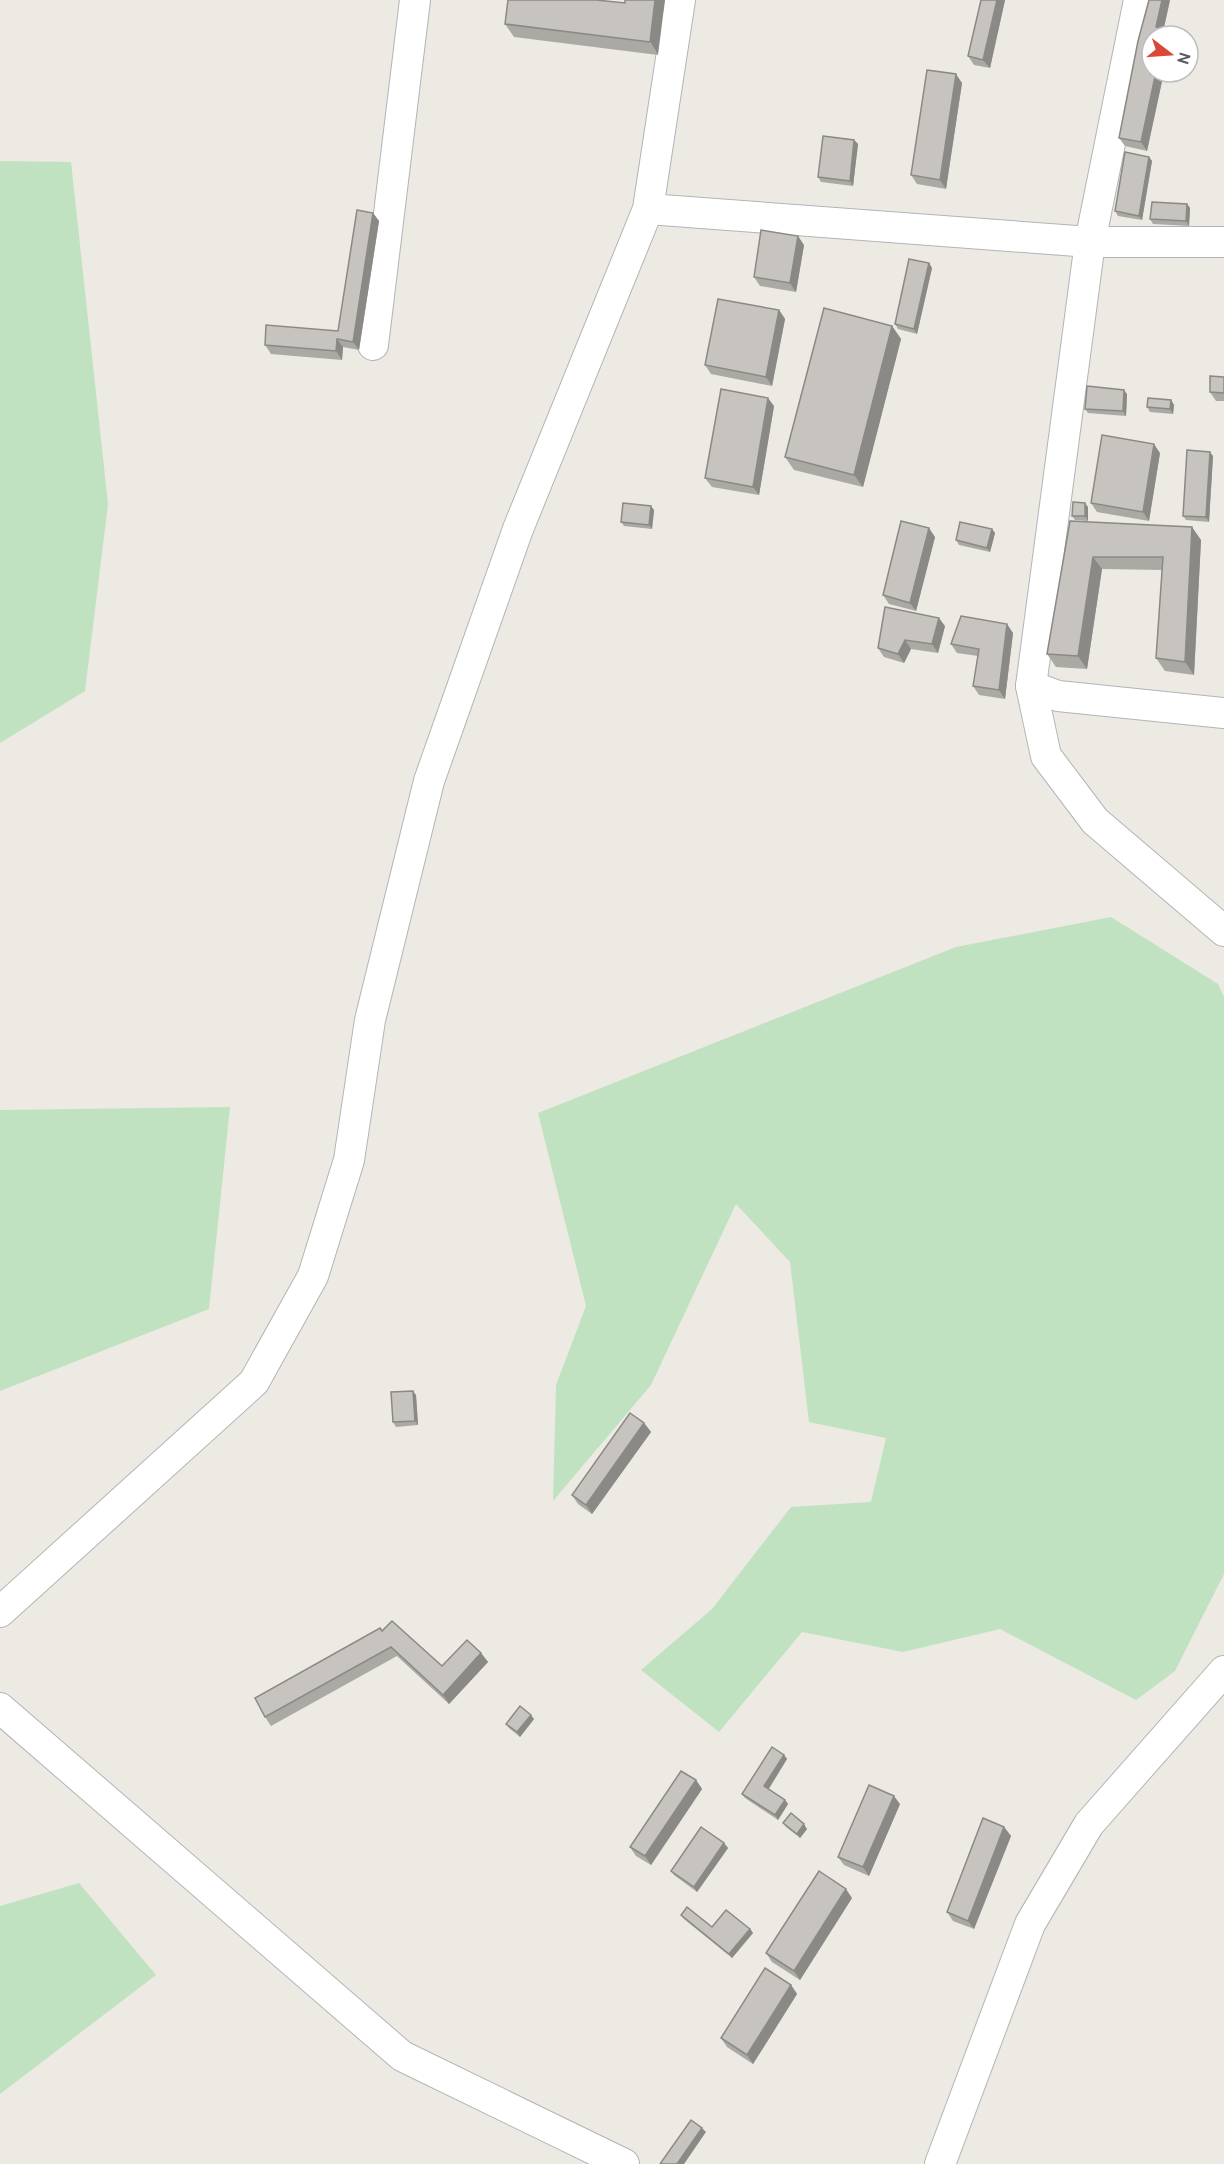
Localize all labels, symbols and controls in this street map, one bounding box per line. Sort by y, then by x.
north arrow [1140,24,1200,84]
text: N [1173,50,1195,66]

